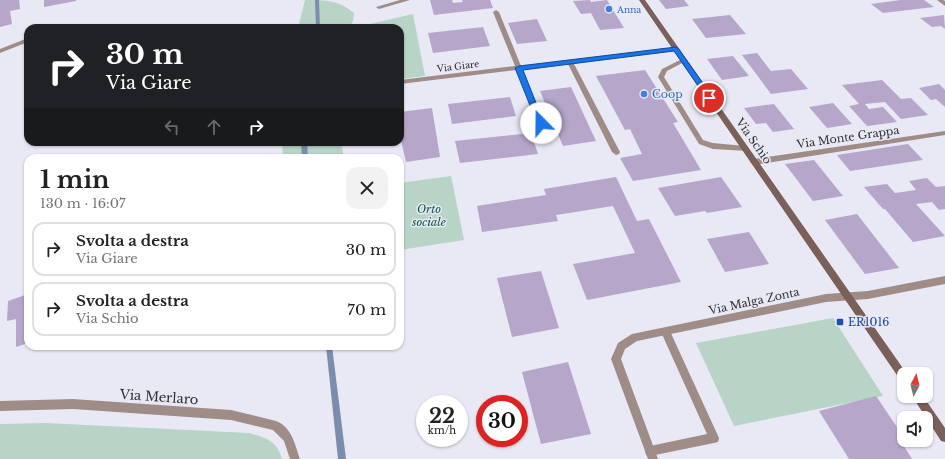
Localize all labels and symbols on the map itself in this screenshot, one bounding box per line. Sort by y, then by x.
marker: Anna [604,4,614,14]
place label: Anna [616,4,641,15]
street label: Via Giare [435,58,480,74]
pin [692,81,726,115]
place label: Coop [652,87,683,101]
marker: Coop [639,89,649,99]
position arrow [520,102,562,144]
street label: Via Schio [733,114,775,167]
street label: Via Monte Grappa [795,123,901,151]
park label: Orto sociale [411,202,446,229]
street label: Via Malga Zonta [706,284,801,318]
place label: ER1016 [848,315,889,329]
marker: ER1016 [835,317,845,327]
north arrow [897,367,933,403]
street label: Via Merlaro [118,386,199,408]
speed limit sign: 30 [476,395,528,447]

